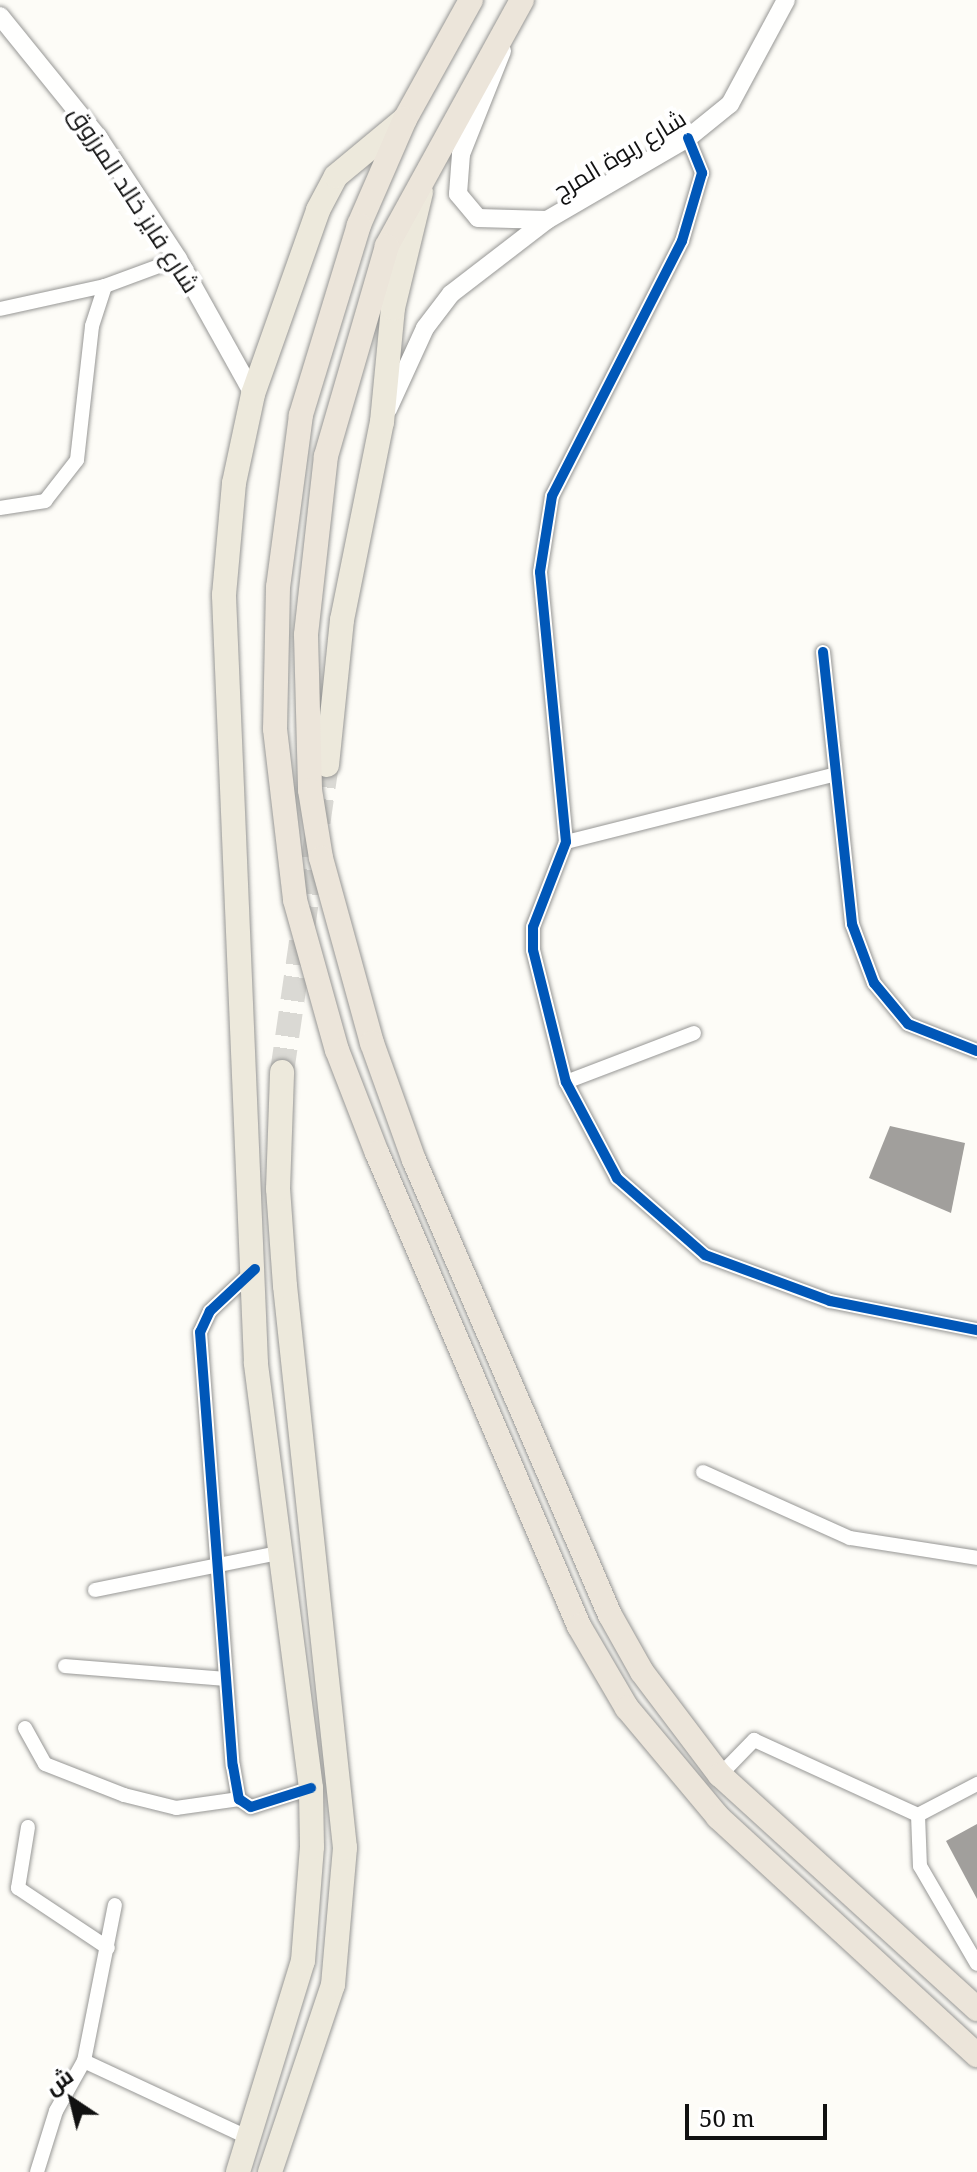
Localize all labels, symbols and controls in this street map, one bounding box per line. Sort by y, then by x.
street label: شارع فايز خالد المرزوق [64,100,206,298]
street label: شارع ربوة المرج [547,103,691,205]
north arrow [32,2060,112,2140]
text: ش [38,2060,78,2101]
scale bar [689,2088,831,2138]
text: 50 m [699,2101,755,2134]

